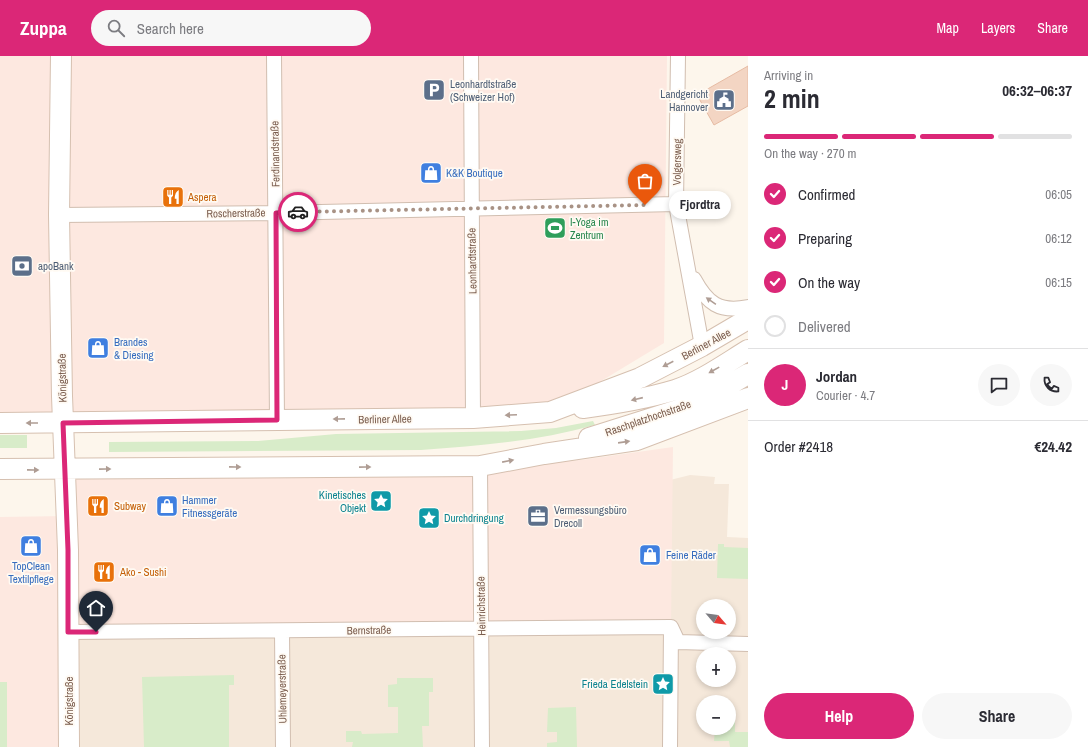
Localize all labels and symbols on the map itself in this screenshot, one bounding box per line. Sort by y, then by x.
parking icon: Leonhardtstraße (Schweizer Hof) [421,77,447,103]
place label: Leonhardtstraße (Schweizer Hof) [450,77,516,104]
place label: Landgericht Hannover [660,87,708,114]
public building icon: Landgericht Hannover [711,87,737,113]
street label: Ferdinandstraße [267,121,283,187]
street label: Volgersweg [670,139,684,185]
shop icon: K&K Boutique [418,160,444,186]
pin [628,164,662,205]
place label: K&K Boutique [446,166,503,180]
restaurant icon: Aspera [160,184,186,210]
place label: Aspera [187,190,217,204]
callout: Fjordtra [669,191,731,219]
courier [278,192,318,232]
street label: Roscherstraße [206,205,266,221]
sports icon: I-Yoga im Zentrum [542,215,568,241]
place label: I-Yoga im Zentrum [570,215,608,242]
street label: Leonhardtstraße [464,228,480,294]
bank icon: apoBank [9,253,35,279]
place label: apoBank [38,259,74,273]
one-way arrow [706,297,716,305]
street label: Berliner Allee [679,325,733,363]
shop icon: Brandes & Diesing [85,335,111,361]
place label: Brandes & Diesing [114,335,154,362]
street label: Königstraße [55,353,69,403]
one-way arrow [662,361,674,367]
one-way arrow [709,367,720,374]
one-way arrow [631,396,644,402]
street label: Raschplatzhochstraße [603,397,693,439]
street label: Berliner Allee [358,412,412,426]
one-way arrow [505,412,517,419]
one-way arrow [332,416,345,422]
one-way arrow [25,420,38,426]
one-way arrow [618,439,630,445]
one-way arrow [502,457,514,463]
one-way arrow [229,464,242,470]
one-way arrow [359,464,372,470]
one-way arrow [99,466,112,472]
one-way arrow [27,467,40,473]
place label: Kinetisches Objekt [319,488,366,515]
place icon: Kinetisches Objekt [368,488,394,514]
restaurant icon: Subway [85,493,111,519]
shop icon: Hammer Fitnessgeräte [154,493,180,519]
place label: Hammer Fitnessgeräte [182,493,237,520]
place label: Subway [114,499,147,513]
office icon: Vermessungsbüro Drecoll [525,503,551,529]
place label: Vermessungsbüro Drecoll [554,503,627,530]
place icon: Durchdringung [416,505,442,531]
place label: Durchdringung [444,511,504,525]
shop icon: TopClean Textilpflege [18,533,44,559]
shop icon: Feine Räder [637,542,663,568]
place label: Feine Räder [666,548,716,562]
place label: TopClean Textilpflege [8,559,54,586]
restaurant icon: Ako - Sushi [91,559,117,585]
place label: Ako - Sushi [119,565,167,579]
street label: Heinrichstraße [473,576,489,636]
pin [79,591,113,632]
north arrow [696,599,736,639]
street label: Bernstraße [347,623,391,637]
street label: Uhlemeyerstraße [274,654,290,724]
place icon: Frieda Edelstein [650,671,676,697]
street label: Königstraße [62,676,76,726]
place label: Frieda Edelstein [582,677,648,691]

